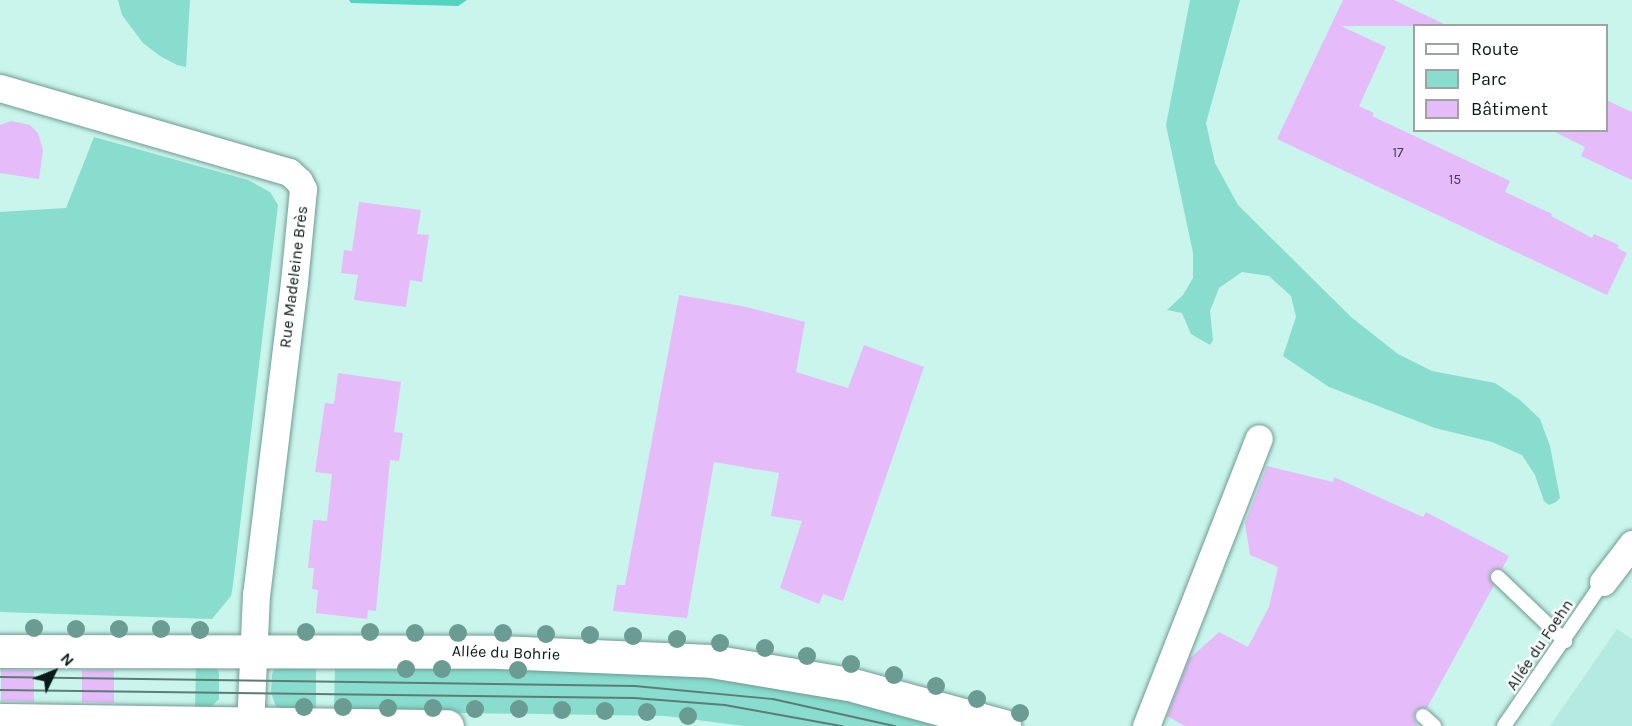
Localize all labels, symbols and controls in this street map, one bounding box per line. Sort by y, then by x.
legend [1413,24,1608,132]
text: Route [1471,38,1519,60]
text: Parc [1471,68,1507,90]
text: Bâtiment [1471,98,1548,120]
house number: 17 [1392,145,1404,161]
house number: 15 [1449,172,1461,188]
street label: Rue Madeleine Brès [276,205,312,349]
street label: Allée du Foehn [1503,596,1577,694]
north arrow [24,642,84,702]
street label: Allée du Bohrie [451,642,561,664]
text: N [57,649,78,670]

